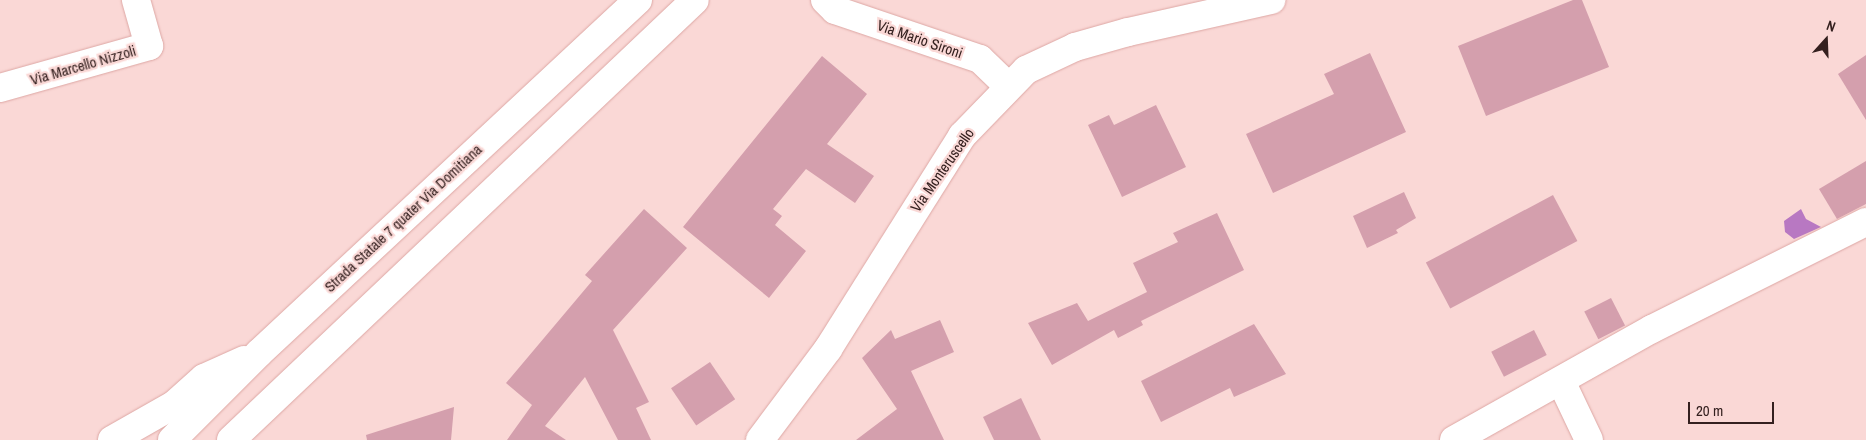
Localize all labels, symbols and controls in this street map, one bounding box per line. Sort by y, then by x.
north arrow [1801,15,1851,65]
street label: Via Mario Sironi [875,16,965,62]
text: N [1824,16,1838,36]
street label: Via Marcello Nizzoli [28,41,138,89]
street label: Via Monteruscello [906,125,978,215]
street label: Strada Statale 7 quater Via Domitiana [321,140,485,296]
scale bar [1691,392,1777,424]
text: 20 m [1696,400,1723,421]

